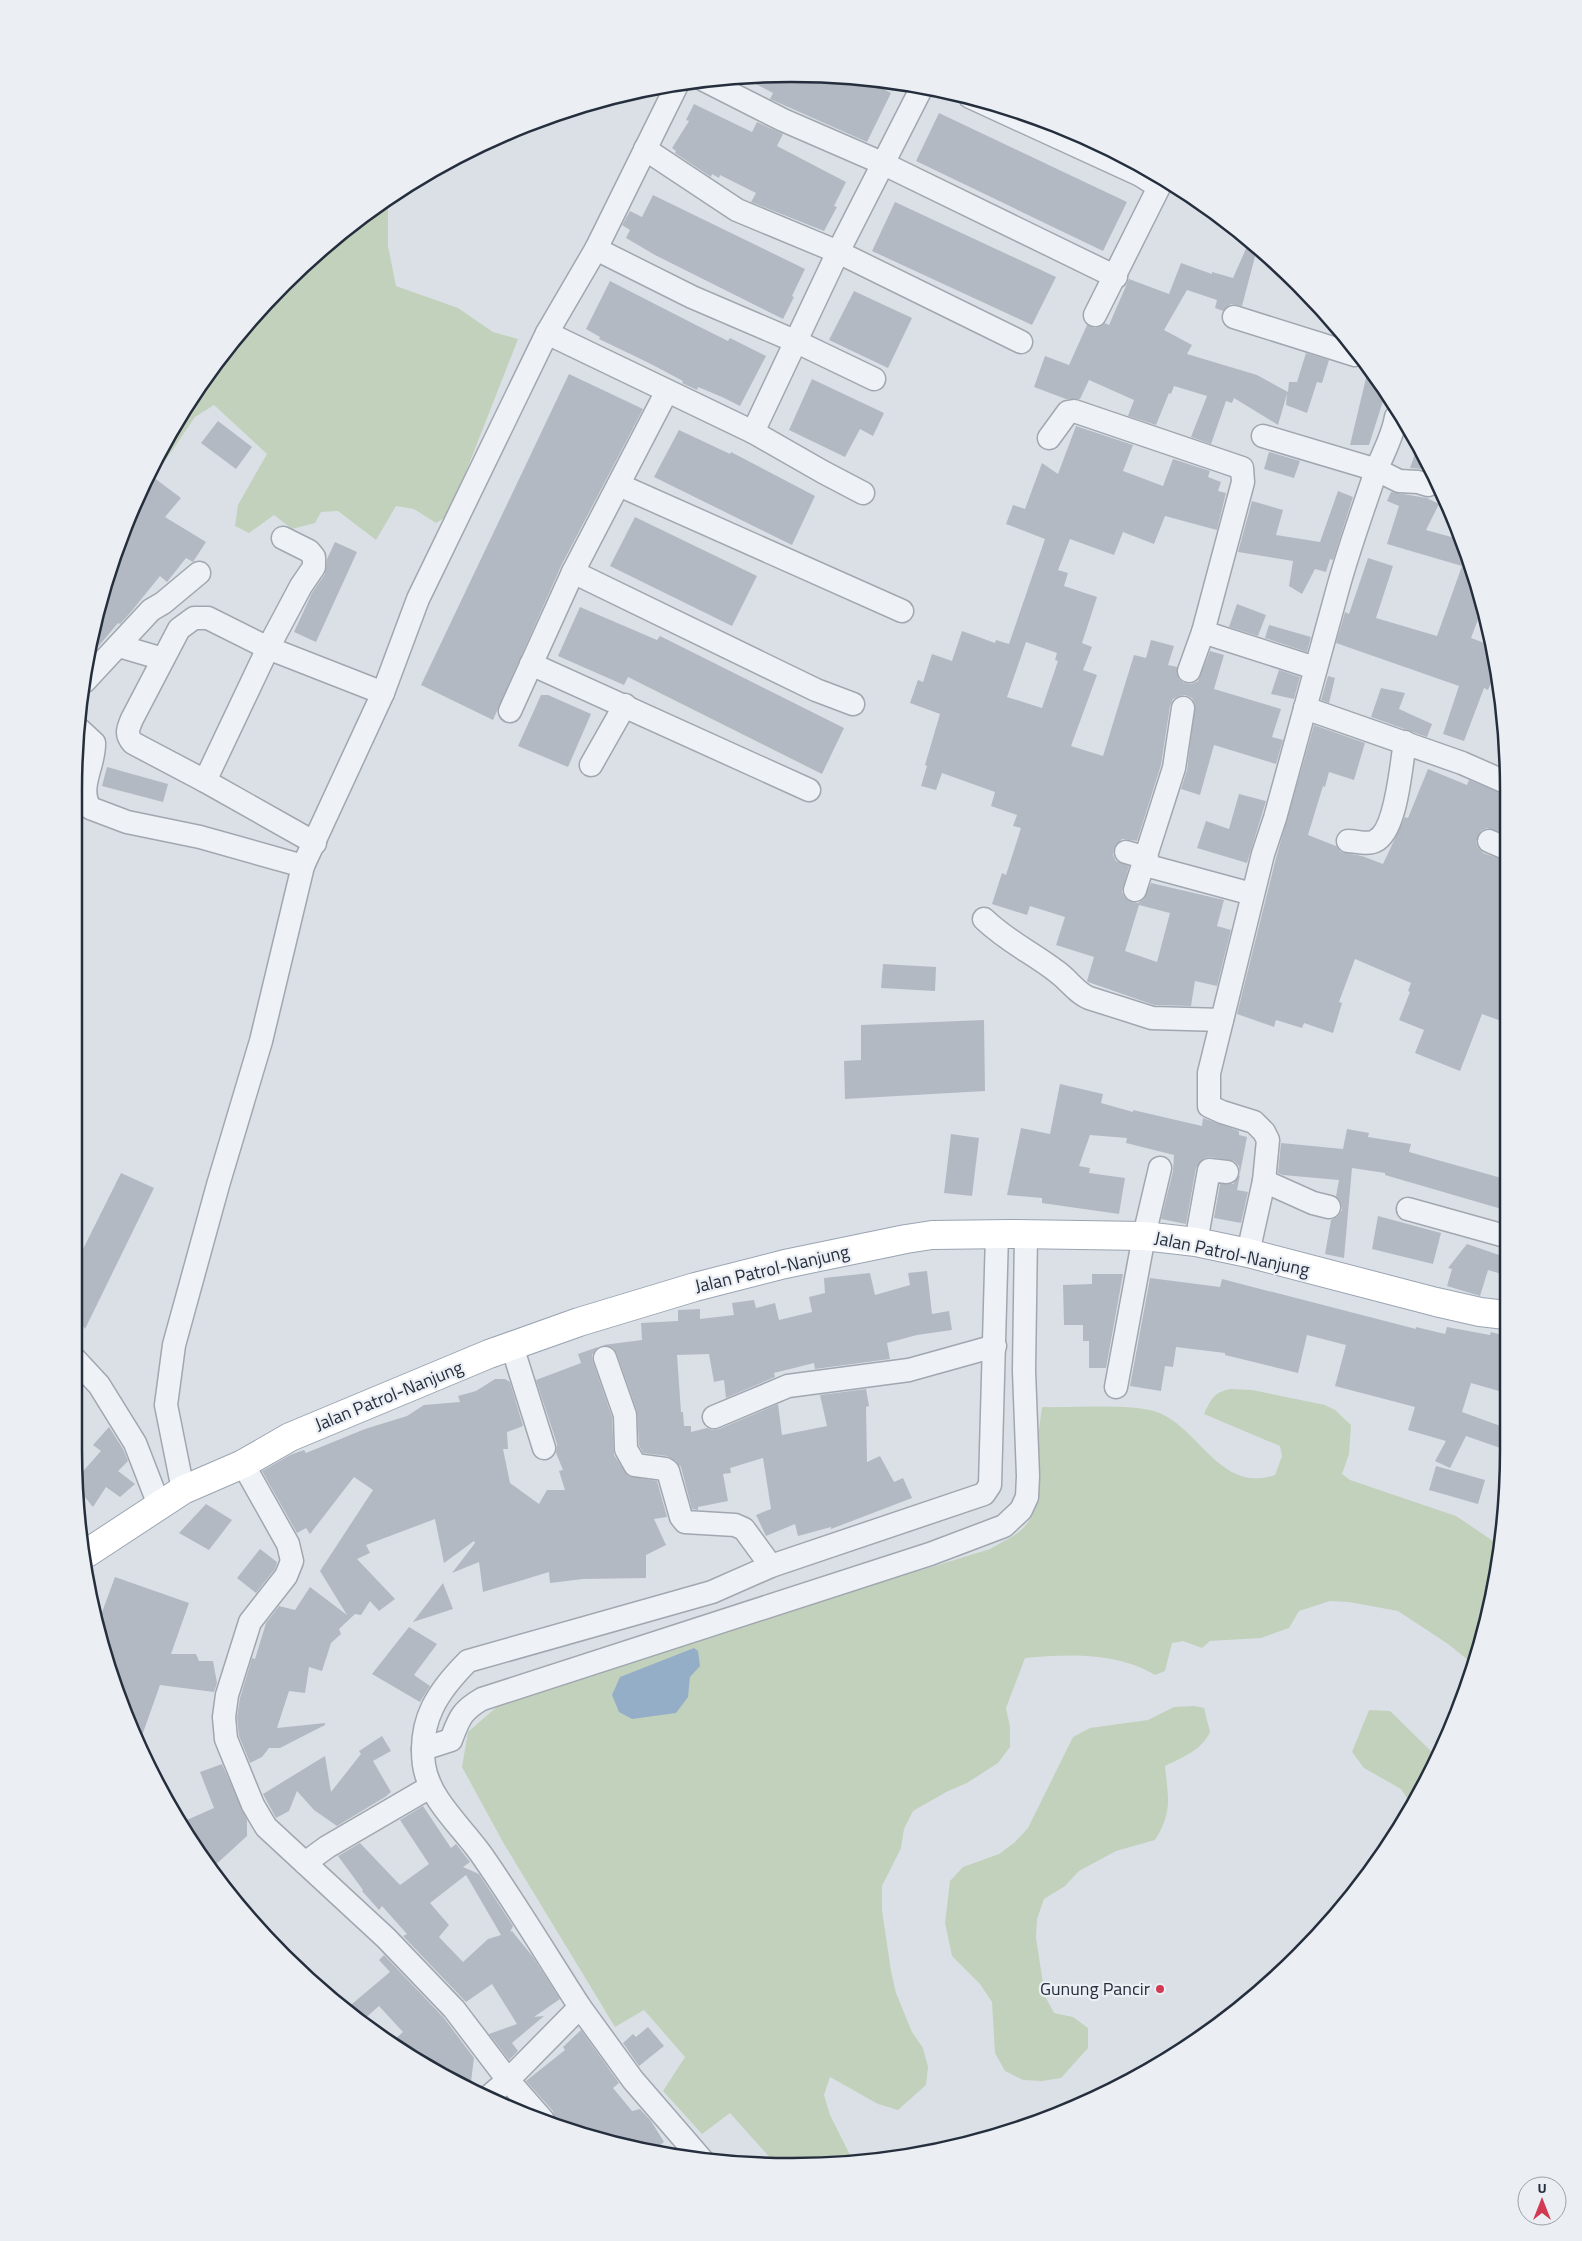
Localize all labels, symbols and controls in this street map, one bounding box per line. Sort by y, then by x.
street label: Jalan Patrol-Nanjung [1152,1224,1312,1283]
street label: Jalan Patrol-Nanjung [692,1238,852,1299]
street label: Jalan Patrol-Nanjung [311,1353,467,1438]
place label: Gunung Pancir [1040,1975,1150,2002]
marker: Gunung Pancir [1154,1983,1166,1995]
north arrow [1517,2176,1567,2226]
text: U [1537,2177,1547,2198]

